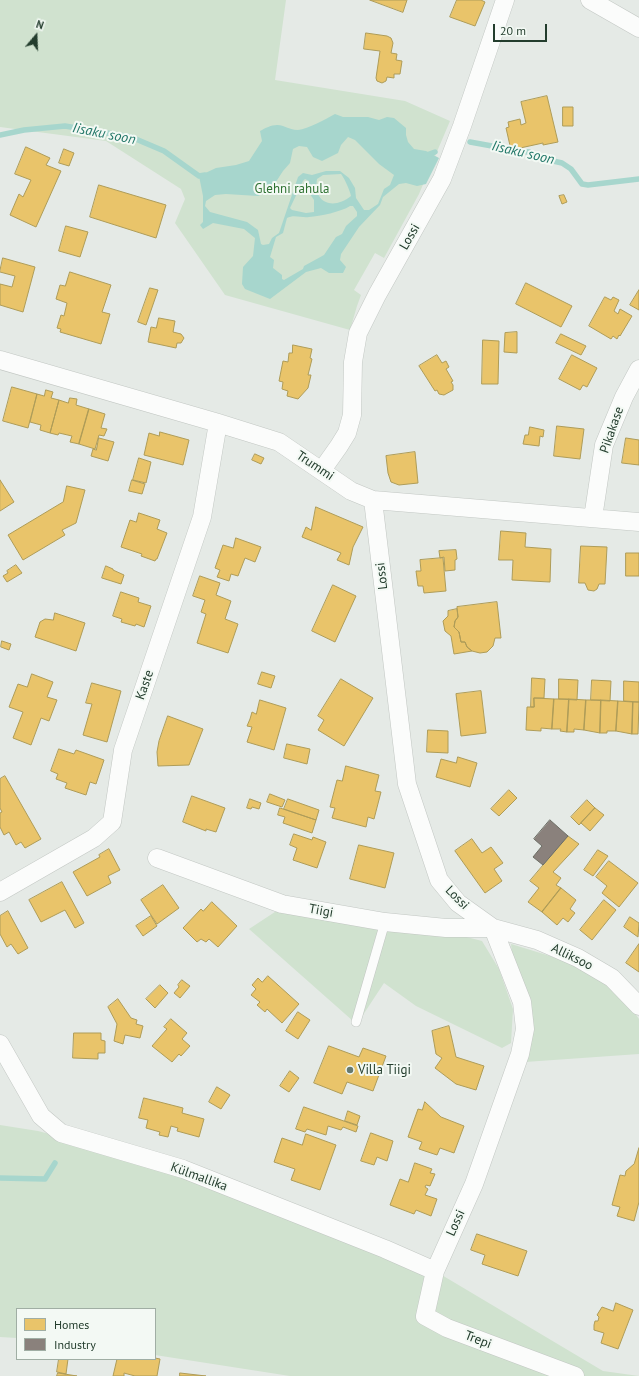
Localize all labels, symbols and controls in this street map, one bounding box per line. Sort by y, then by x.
north arrow [16,16,56,56]
scale bar [495,16,549,42]
text: N [34,17,46,32]
text: 20 m [500,23,526,38]
water label: Iisaku soon [71,120,137,148]
water label: Iisaku soon [490,138,556,168]
park label: Glehni rahula [255,181,329,197]
street label: Lossi [396,221,424,253]
street label: Pikakase [597,405,627,455]
street label: Trummi [293,448,337,484]
street label: Lossi [373,561,391,591]
street label: Kaste [133,668,157,702]
street label: Lossi [442,883,472,913]
street label: Tiigi [308,901,334,921]
street label: Alliksoo [549,940,595,974]
place label: Villa Tiigi [358,1062,411,1078]
marker: Villa Tiigi [345,1065,355,1075]
street label: Külmallika [168,1159,230,1195]
street label: Lossi [443,1207,469,1239]
legend [16,1308,156,1360]
text: Homes [54,1317,89,1332]
street label: Trepi [462,1328,494,1352]
text: Industry [54,1337,96,1352]

